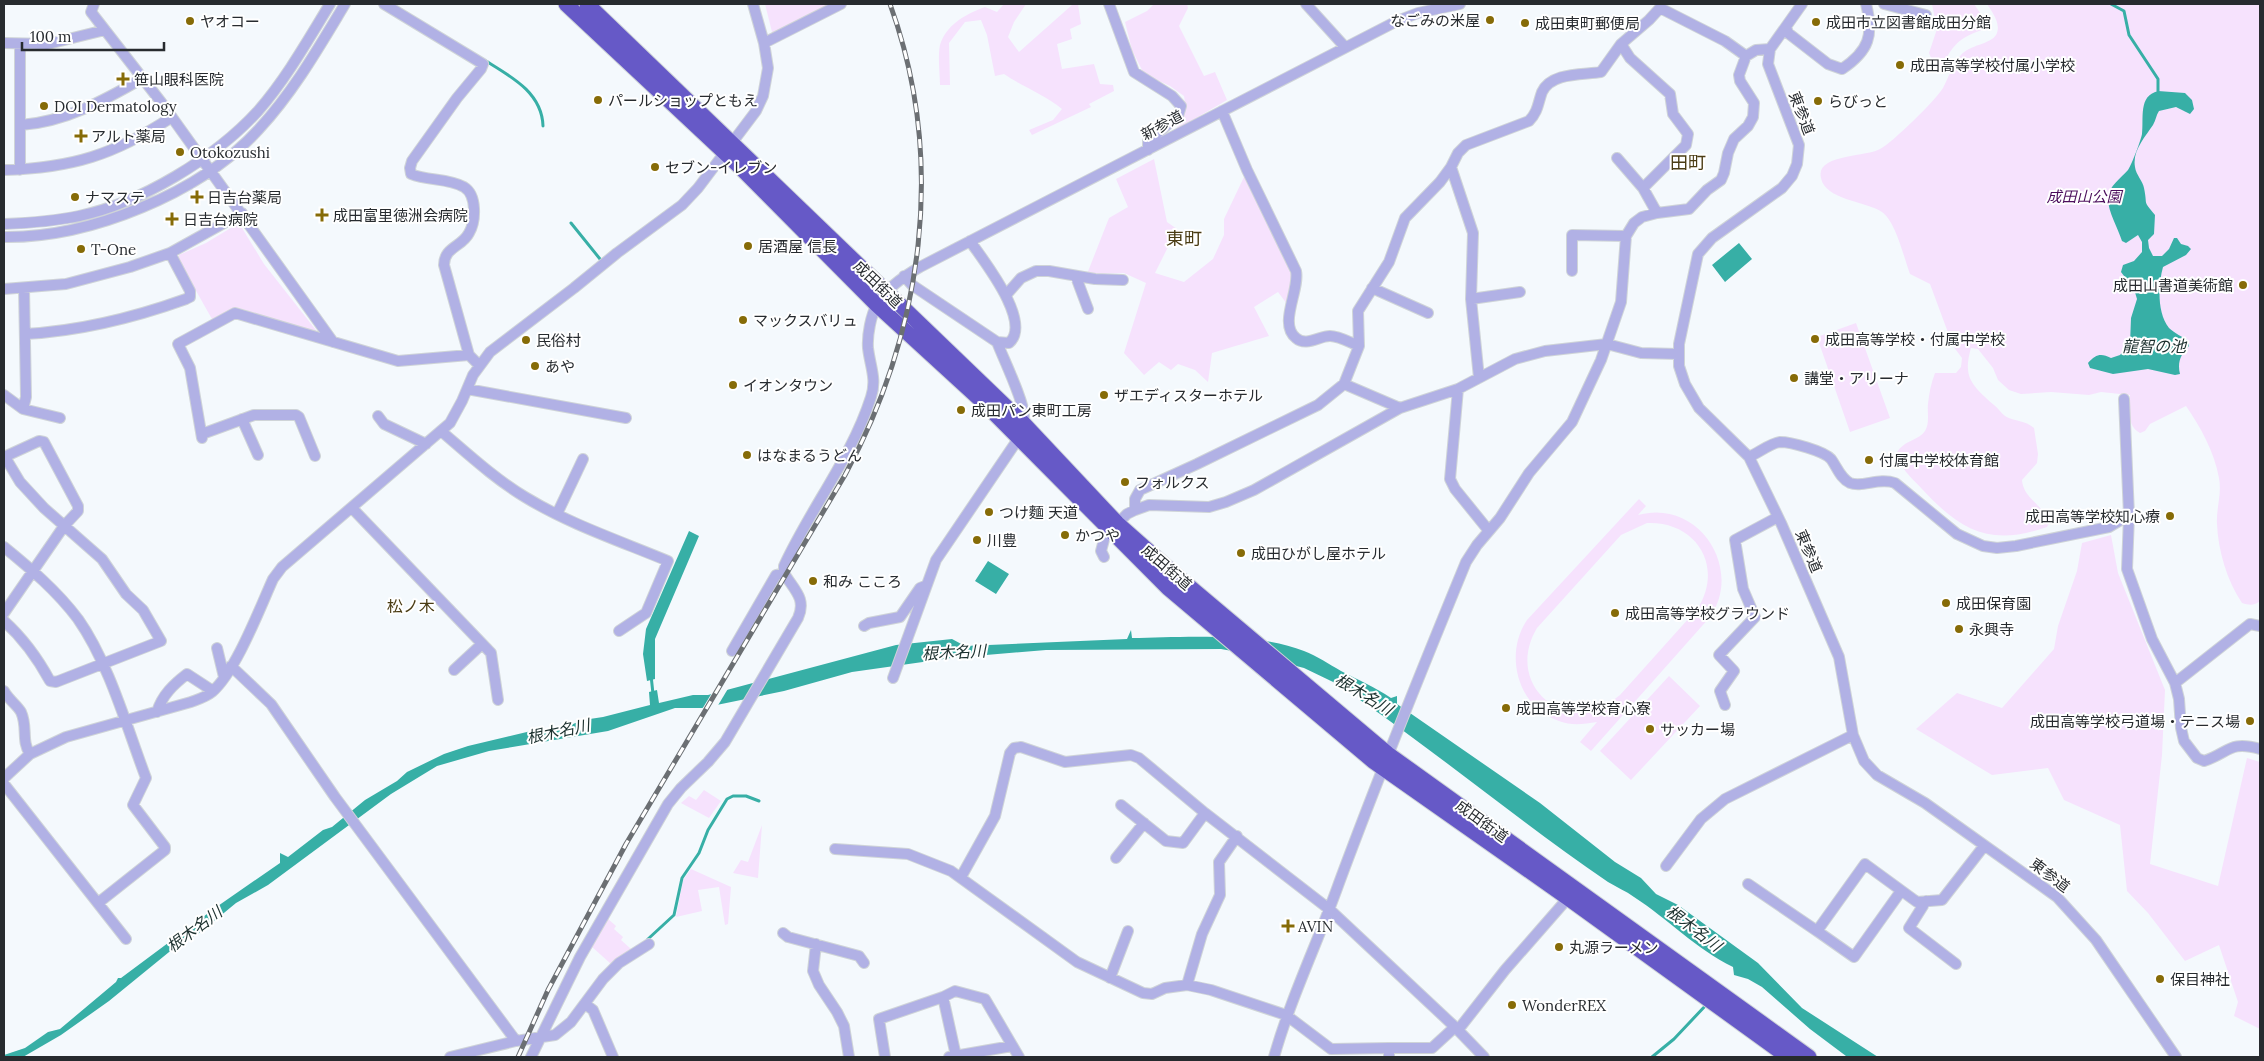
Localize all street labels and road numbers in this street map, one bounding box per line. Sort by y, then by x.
street label: 東参道 [1785,89,1819,137]
street label: 新参道 [1138,106,1186,144]
street label: 成田街道 [850,256,906,312]
street label: 東参道 [1791,527,1827,575]
street label: 成田街道 [1138,540,1196,594]
street label: 成田街道 [1452,796,1512,846]
street label: 東参道 [2026,854,2074,896]

